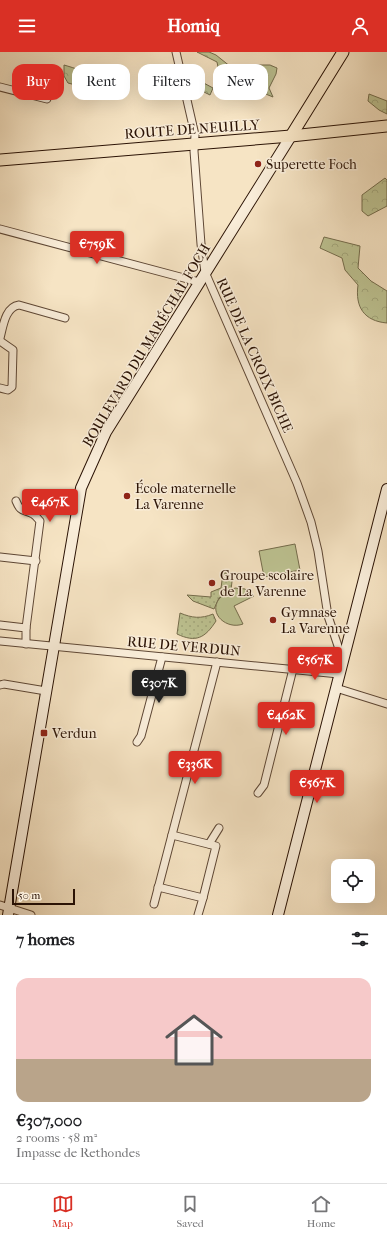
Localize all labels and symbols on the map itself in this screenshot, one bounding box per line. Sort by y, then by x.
street label: ROUTE DE NEUILLY [124,116,261,143]
place label: Superette Foch [266,156,357,173]
marker: Superette Foch [253,159,263,169]
pin: €759K [69,231,125,265]
street label: BOULEVARD DU MARÉCHAL FOCH [78,240,214,450]
street label: RUE DE LA CROIX BICHE [213,275,297,436]
place label: École maternelle La Varenne [135,479,236,513]
pin: €467K [22,489,78,523]
marker: École maternelle La Varenne [122,491,132,501]
place label: Groupe scolaire de La Varenne [220,567,314,600]
marker: Groupe scolaire de La Varenne [207,578,217,588]
place label: Gymnase La Varenne [281,604,350,637]
marker: Gymnase La Varenne [268,615,278,625]
street label: RUE DE VERDUN [126,633,242,660]
pin: €567K [287,647,343,681]
pin: €307K [131,670,187,704]
pin: €462K [258,702,314,736]
place label: Verdun [51,725,97,742]
marker: Verdun [39,728,49,738]
pin: €336K [167,751,223,785]
pin: €567K [289,770,345,804]
scale bar [12,887,75,906]

